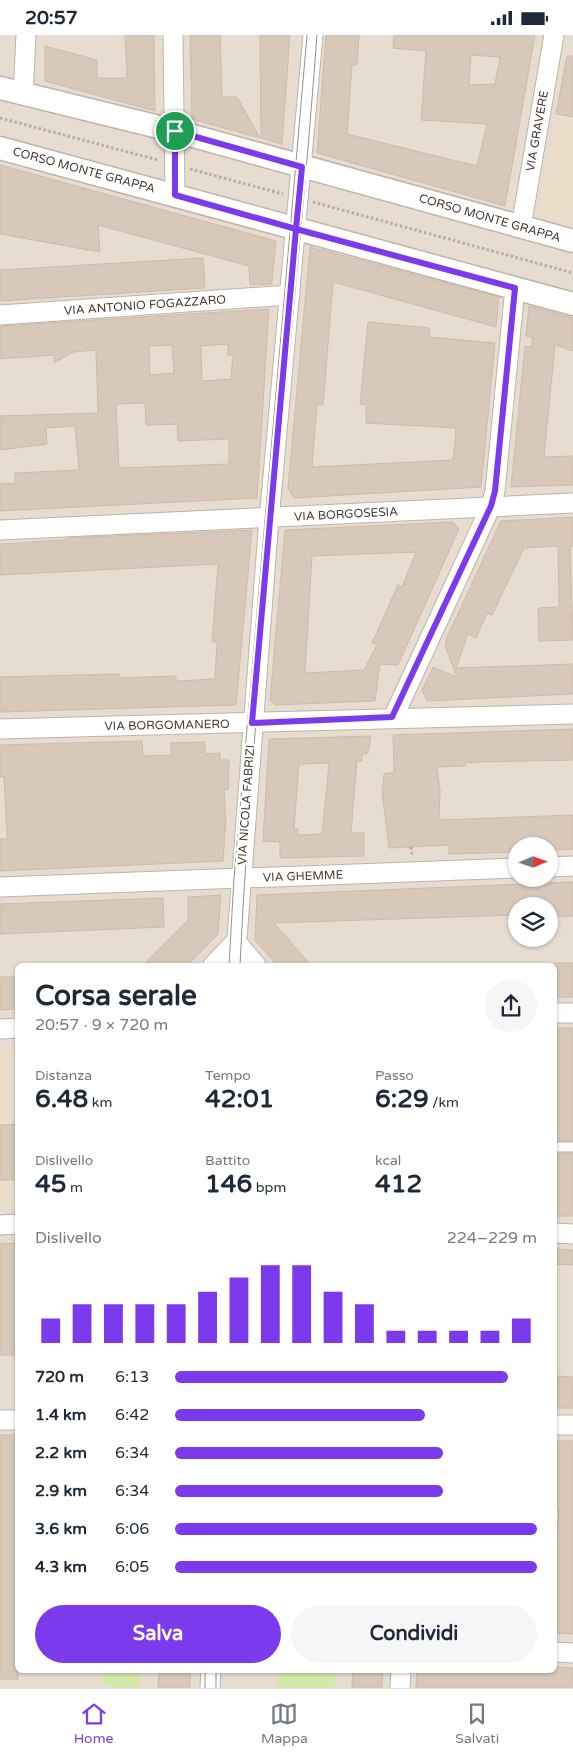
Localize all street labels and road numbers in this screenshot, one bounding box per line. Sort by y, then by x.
street label: VIA GRAVERE [523,89,551,173]
street label: CORSO MONTE GRAPPA [11,144,157,196]
street label: CORSO MONTE GRAPPA [417,191,563,245]
street label: VIA ANTONIO FOGAZZARO [63,292,227,318]
street label: VIA BORGOSESIA [294,504,398,524]
street label: VIA BORGOMANERO [104,717,230,733]
street label: VIA NICOLA FABRIZI [235,744,257,866]
street label: VIA GHEMME [263,868,344,884]

